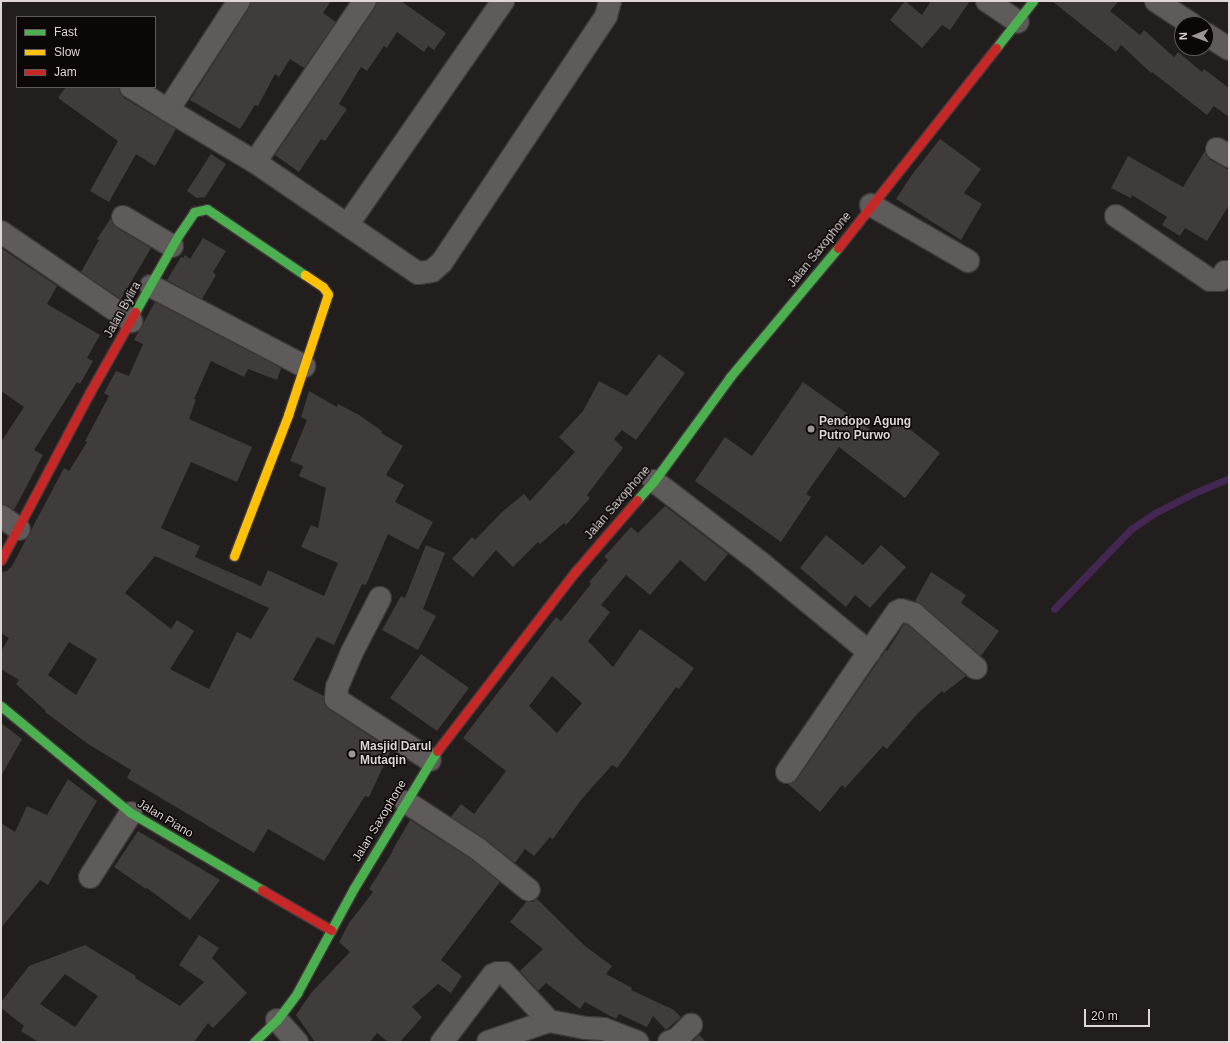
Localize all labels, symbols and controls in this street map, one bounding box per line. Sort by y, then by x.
legend [16,16,156,88]
north arrow [1174,16,1214,56]
text: Fast [54,25,77,39]
text: N [1177,32,1189,40]
text: Slow [54,45,80,59]
text: Jam [54,65,77,79]
street label: Jalan Saxophone [785,209,855,291]
street label: Jalan Bylira [102,279,144,341]
place label: Pendopo Agung Putro Purwo [819,415,912,443]
marker: Pendopo Agung Putro Purwo [806,424,816,434]
street label: Jalan Saxophone [582,463,654,543]
place label: Masjid Darul Mutaqin [360,740,431,768]
marker: Masjid Darul Mutaqin [347,749,357,759]
street label: Jalan Saxophone [350,778,410,864]
street label: Jalan Piano [134,797,196,841]
scale bar [1086,1001,1152,1027]
text: 20 m [1091,1009,1118,1023]

